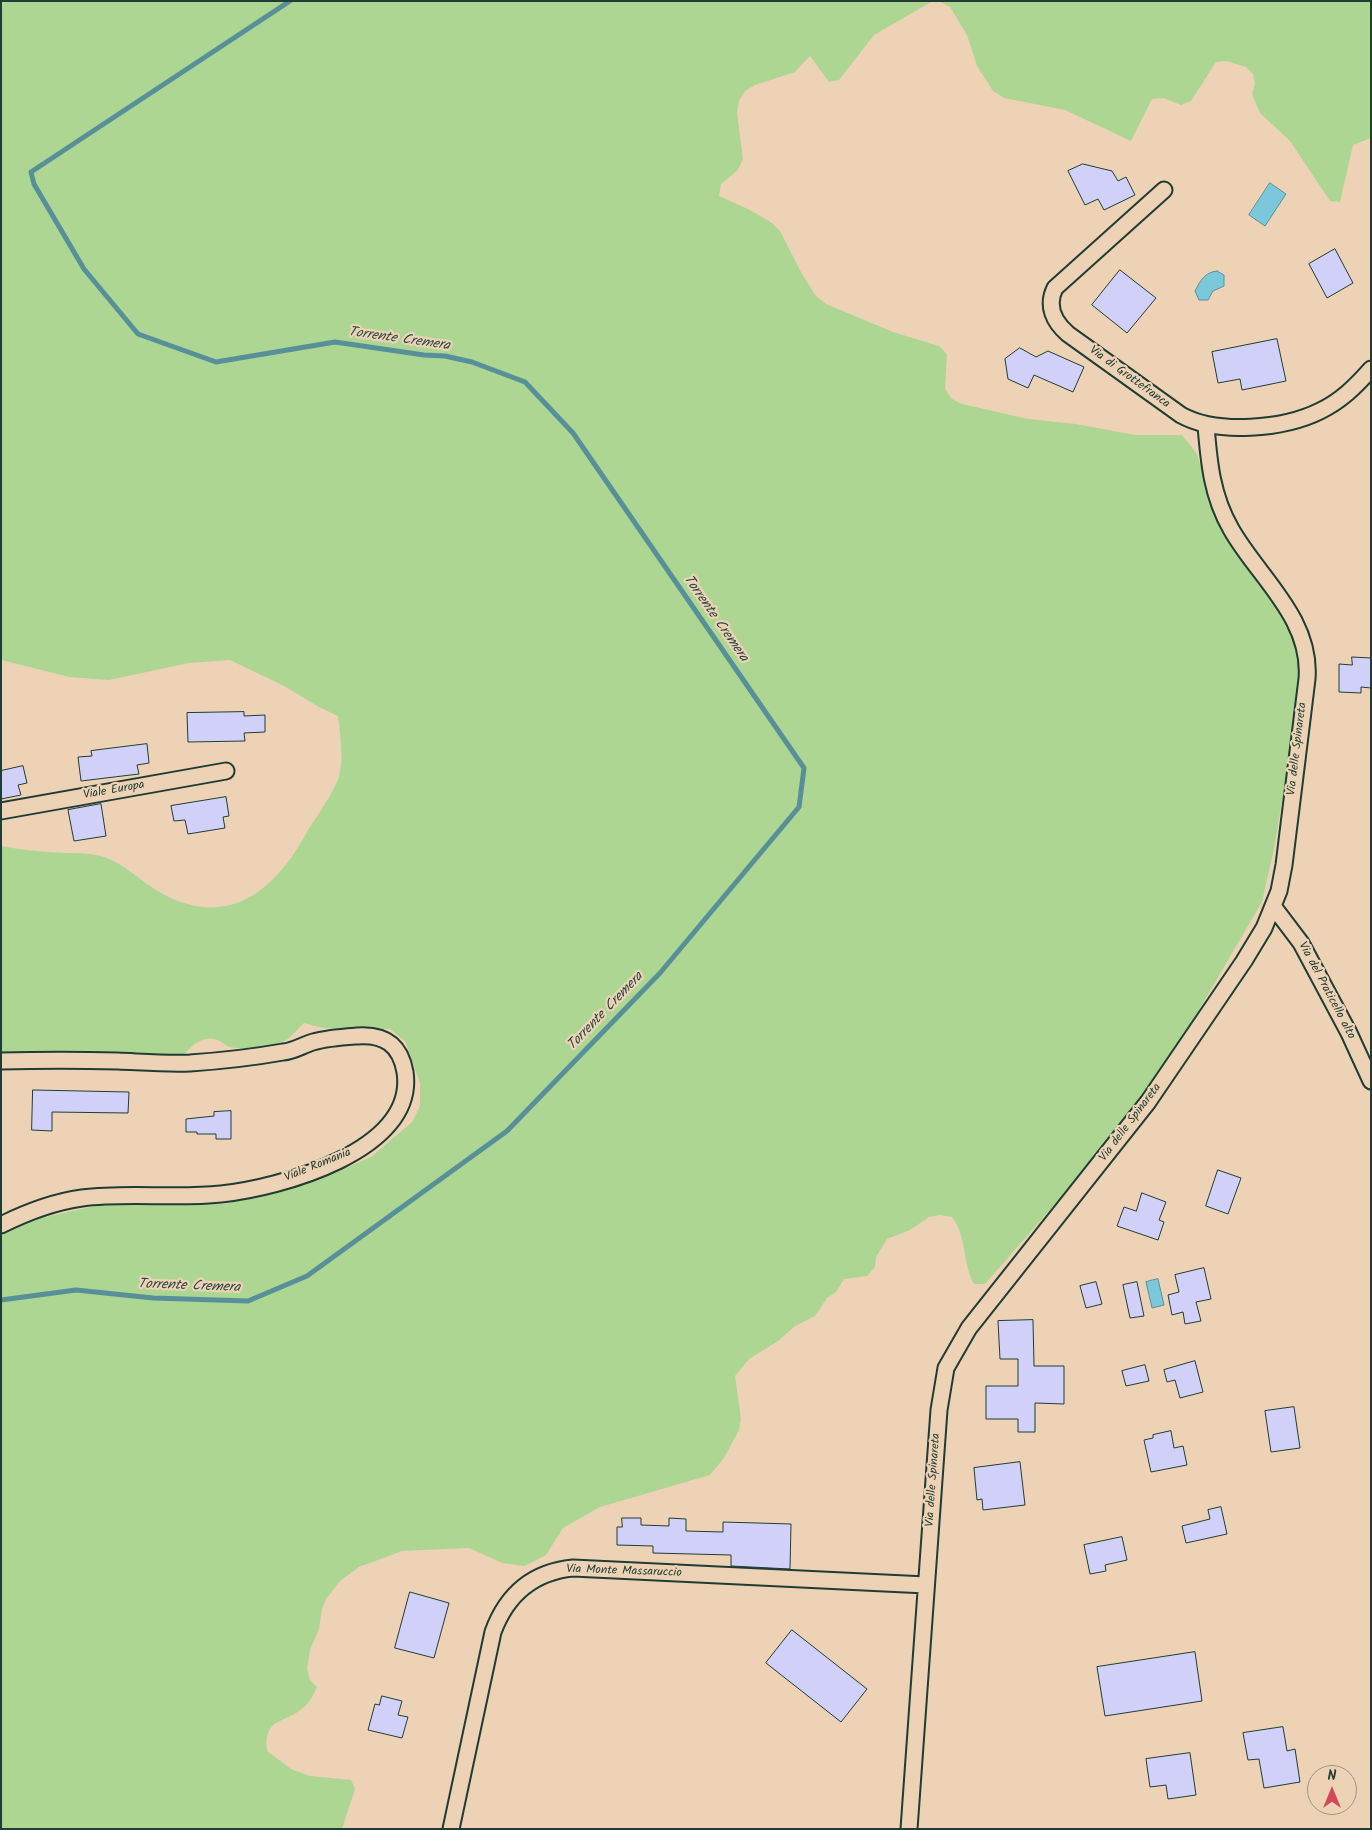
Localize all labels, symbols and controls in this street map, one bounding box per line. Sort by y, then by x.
water label: Torrente Cremera [347,325,451,355]
street label: Via di Grottefranca [1086,344,1172,412]
water label: Torrente Cremera [679,572,751,666]
street label: Via delle Spinareta [1285,702,1311,796]
street label: Viale Europa [82,779,146,803]
street label: Via del Praticello alto [1294,940,1358,1042]
water label: Torrente Cremera [564,969,648,1055]
street label: Via delle Spinareta [1097,1081,1165,1165]
street label: Viale Romania [283,1146,353,1186]
water label: Torrente Cremera [138,1277,240,1297]
street label: Via delle Spinareta [924,1433,944,1527]
street label: Via Monte Massaruccio [566,1563,682,1581]
north arrow [1307,1765,1357,1815]
text: N [1328,1765,1336,1787]

